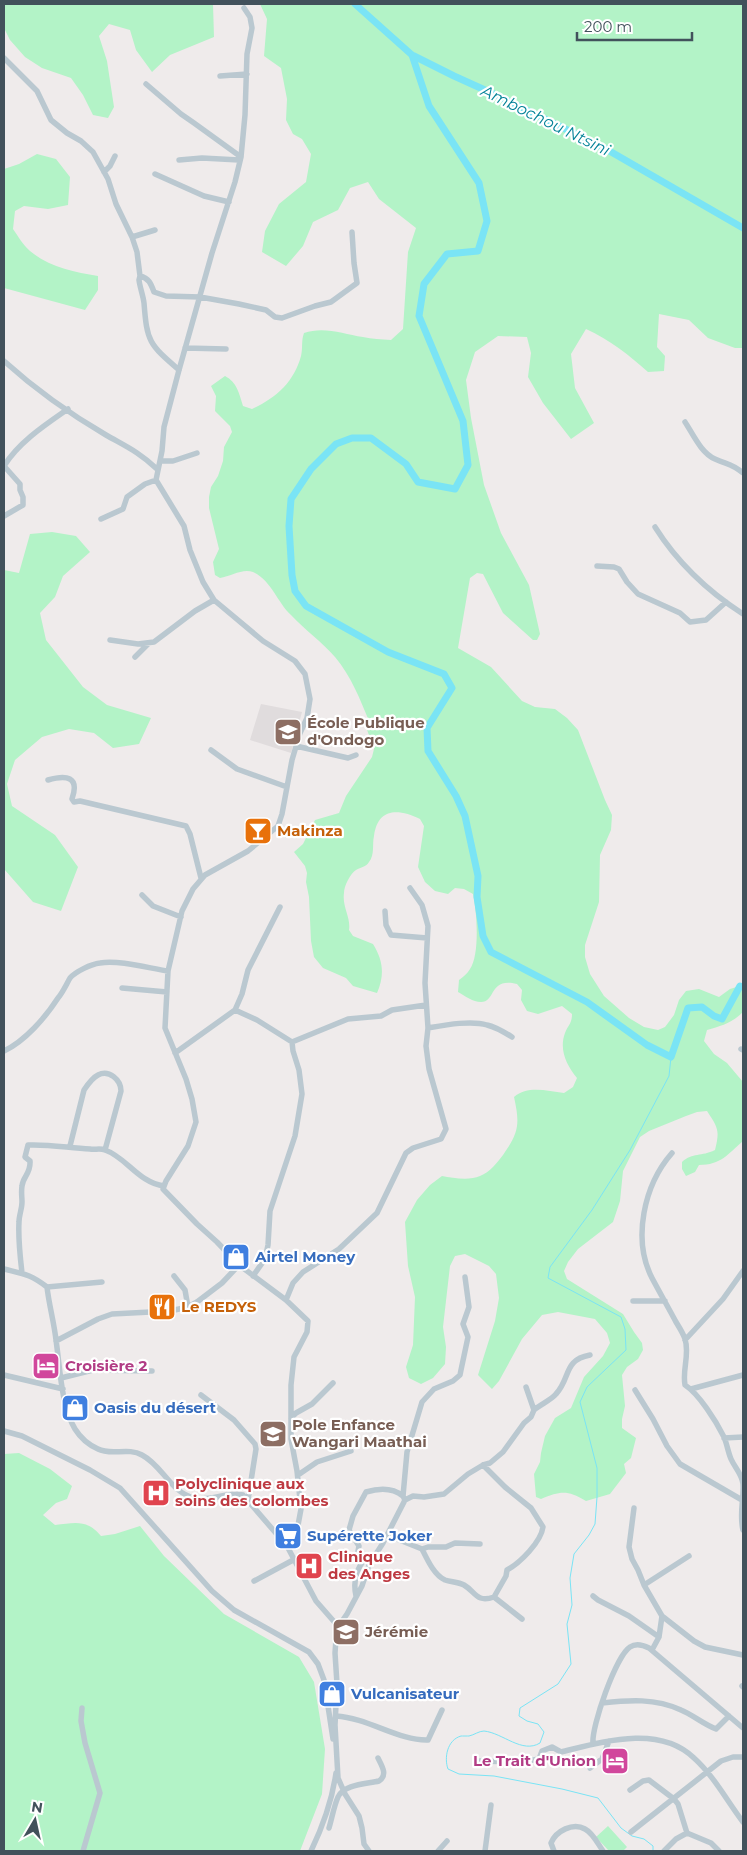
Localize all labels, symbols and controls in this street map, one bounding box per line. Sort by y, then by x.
scale bar [577,10,692,42]
text: 200 m [584,17,632,36]
water label: Ambochou Ntsini [477,81,614,160]
place label: École Publique d'Ondogo [307,713,425,749]
school or university icon: École Publique d'Ondogo [273,717,303,747]
bar icon: Makinza [243,816,273,846]
place label: Makinza [277,821,343,840]
shop icon: Airtel Money [221,1242,251,1272]
place label: Airtel Money [254,1247,356,1266]
restaurant icon: Le REDYS [147,1292,177,1322]
place label: Le REDYS [181,1297,257,1316]
hotel icon: Croisière 2 [31,1351,61,1381]
place label: Croisière 2 [65,1356,148,1375]
shop icon: Oasis du désert [60,1393,90,1423]
place label: Oasis du désert [94,1398,217,1417]
place label: Pole Enfance Wangari Maathai [292,1415,427,1451]
school or university icon: Pole Enfance Wangari Maathai [258,1419,288,1449]
place label: Polyclinique aux soins des colombes [175,1474,328,1510]
hospital icon: Polyclinique aux soins des colombes [141,1478,171,1508]
supermarket icon: Supérette Joker [273,1521,303,1551]
place label: Supérette Joker [307,1526,433,1545]
place label: Clinique des Anges [328,1547,410,1583]
hospital icon: Clinique des Anges [294,1551,324,1581]
school or university icon: Jérémie [331,1617,361,1647]
place label: Jérémie [364,1622,428,1641]
shop icon: Vulcanisateur [317,1679,347,1709]
place label: Vulcanisateur [350,1684,460,1703]
hotel icon: Le Trait d'Union [600,1746,630,1776]
place label: Le Trait d'Union [473,1751,596,1770]
north arrow [10,1795,60,1845]
text: N [30,1797,44,1817]

